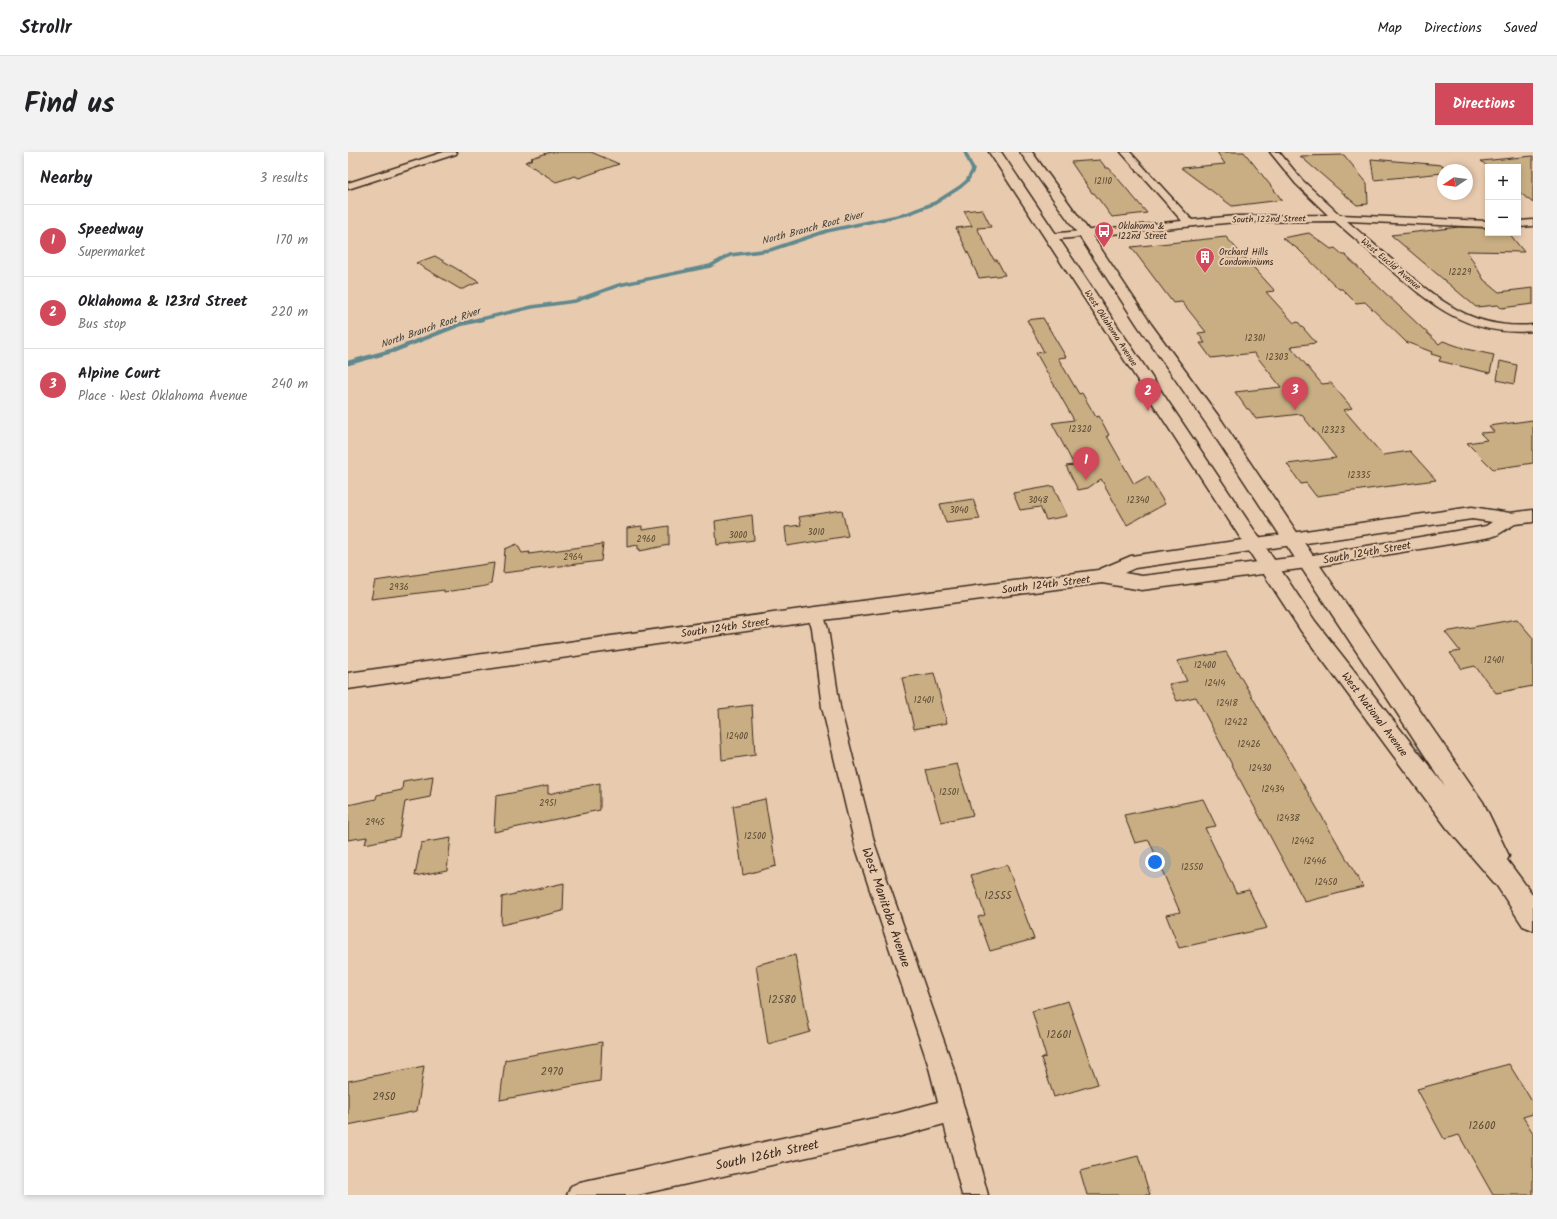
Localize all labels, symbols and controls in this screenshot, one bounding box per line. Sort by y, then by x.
text: Strollr [20,13,72,43]
text: Map [1377,17,1402,39]
text: Directions [1424,17,1482,39]
text: Saved [1504,17,1537,39]
text: Find us [24,82,115,127]
button: Directions [1435,83,1533,125]
north arrow [1437,164,1473,200]
map controls [1485,164,1521,236]
button: + [1485,164,1521,200]
text: Nearby [40,165,92,192]
text: 3 results [260,168,308,189]
house number: 12110 [1094,174,1113,189]
button: − [1485,200,1521,236]
water label: North Branch Root River [760,206,867,249]
street label: South 122nd Street [1232,211,1307,228]
text: Speedway [78,218,143,242]
place label: Oklahoma & 122nd Street [1118,219,1168,244]
bus stop icon: Oklahoma & 122nd Street [1093,220,1115,248]
text: 1 [51,230,55,251]
text: 170 m [276,230,308,251]
street label: West Euclid Avenue [1357,235,1424,294]
text: Supermarket [78,242,145,263]
place label: Orchard Hills Condominiums [1219,245,1274,270]
building icon: Orchard Hills Condominiums [1194,246,1216,274]
house number: 12229 [1449,265,1472,280]
street label: West Oklahoma Avenue [1080,287,1141,370]
text: Oklahoma & 123rd Street [78,290,248,314]
text: 2 [49,302,57,323]
text: 220 m [271,302,308,323]
water label: North Branch Root River [378,303,485,353]
text: Bus stop [78,314,126,335]
house number: 12301 [1245,331,1265,346]
house number: 12303 [1266,350,1288,365]
text: Alpine Court [78,362,160,386]
text: 3 [49,374,57,395]
text: 240 m [271,374,308,395]
pin: 3 [1282,377,1308,410]
pin: 2 [1135,378,1161,411]
text: Place · West Oklahoma Avenue [78,386,247,407]
house number: 12320 [1069,422,1092,437]
house number: 12323 [1321,423,1345,438]
pin: 1 [1073,447,1099,480]
house number: 12335 [1347,468,1372,483]
house number: 3048 [1028,493,1049,508]
house number: 12340 [1127,493,1150,508]
house number: 3040 [949,503,969,518]
house number: 3010 [808,525,825,540]
house number: 3000 [729,528,748,543]
house number: 2960 [636,532,656,547]
street label: South 124th Street [1322,536,1413,570]
house number: 2964 [563,550,583,565]
street label: South 124th Street [1001,571,1092,599]
house number: 2936 [389,580,409,595]
street label: South 124th Street [680,613,771,643]
house number: 12401 [1484,653,1504,668]
house number: 12400 [1194,658,1217,673]
street label: West National Avenue [1336,668,1412,761]
house number: 12414 [1205,676,1225,691]
house number: 12401 [914,693,934,708]
house number: 12418 [1216,696,1238,711]
house number: 12422 [1224,715,1248,730]
house number: 12400 [726,729,749,744]
house number: 12426 [1237,737,1261,752]
house number: 12430 [1249,761,1272,776]
house number: 12434 [1261,782,1285,797]
house number: 12501 [939,785,959,800]
house number: 2951 [539,796,557,811]
house number: 12438 [1276,811,1300,826]
house number: 2945 [365,815,386,830]
house number: 12500 [744,829,766,844]
house number: 12442 [1291,834,1315,849]
street label: West Manitoba Avenue [855,845,916,970]
your location [1145,852,1165,872]
house number: 12446 [1304,854,1326,869]
house number: 12550 [1181,860,1204,875]
house number: 12450 [1315,875,1338,890]
house number: 12555 [984,887,1013,905]
house number: 12580 [768,991,796,1009]
house number: 12601 [1047,1026,1071,1044]
house number: 2970 [541,1063,564,1081]
house number: 2950 [372,1088,396,1106]
house number: 12600 [1469,1117,1496,1135]
street label: South 126th Street [714,1134,822,1177]

